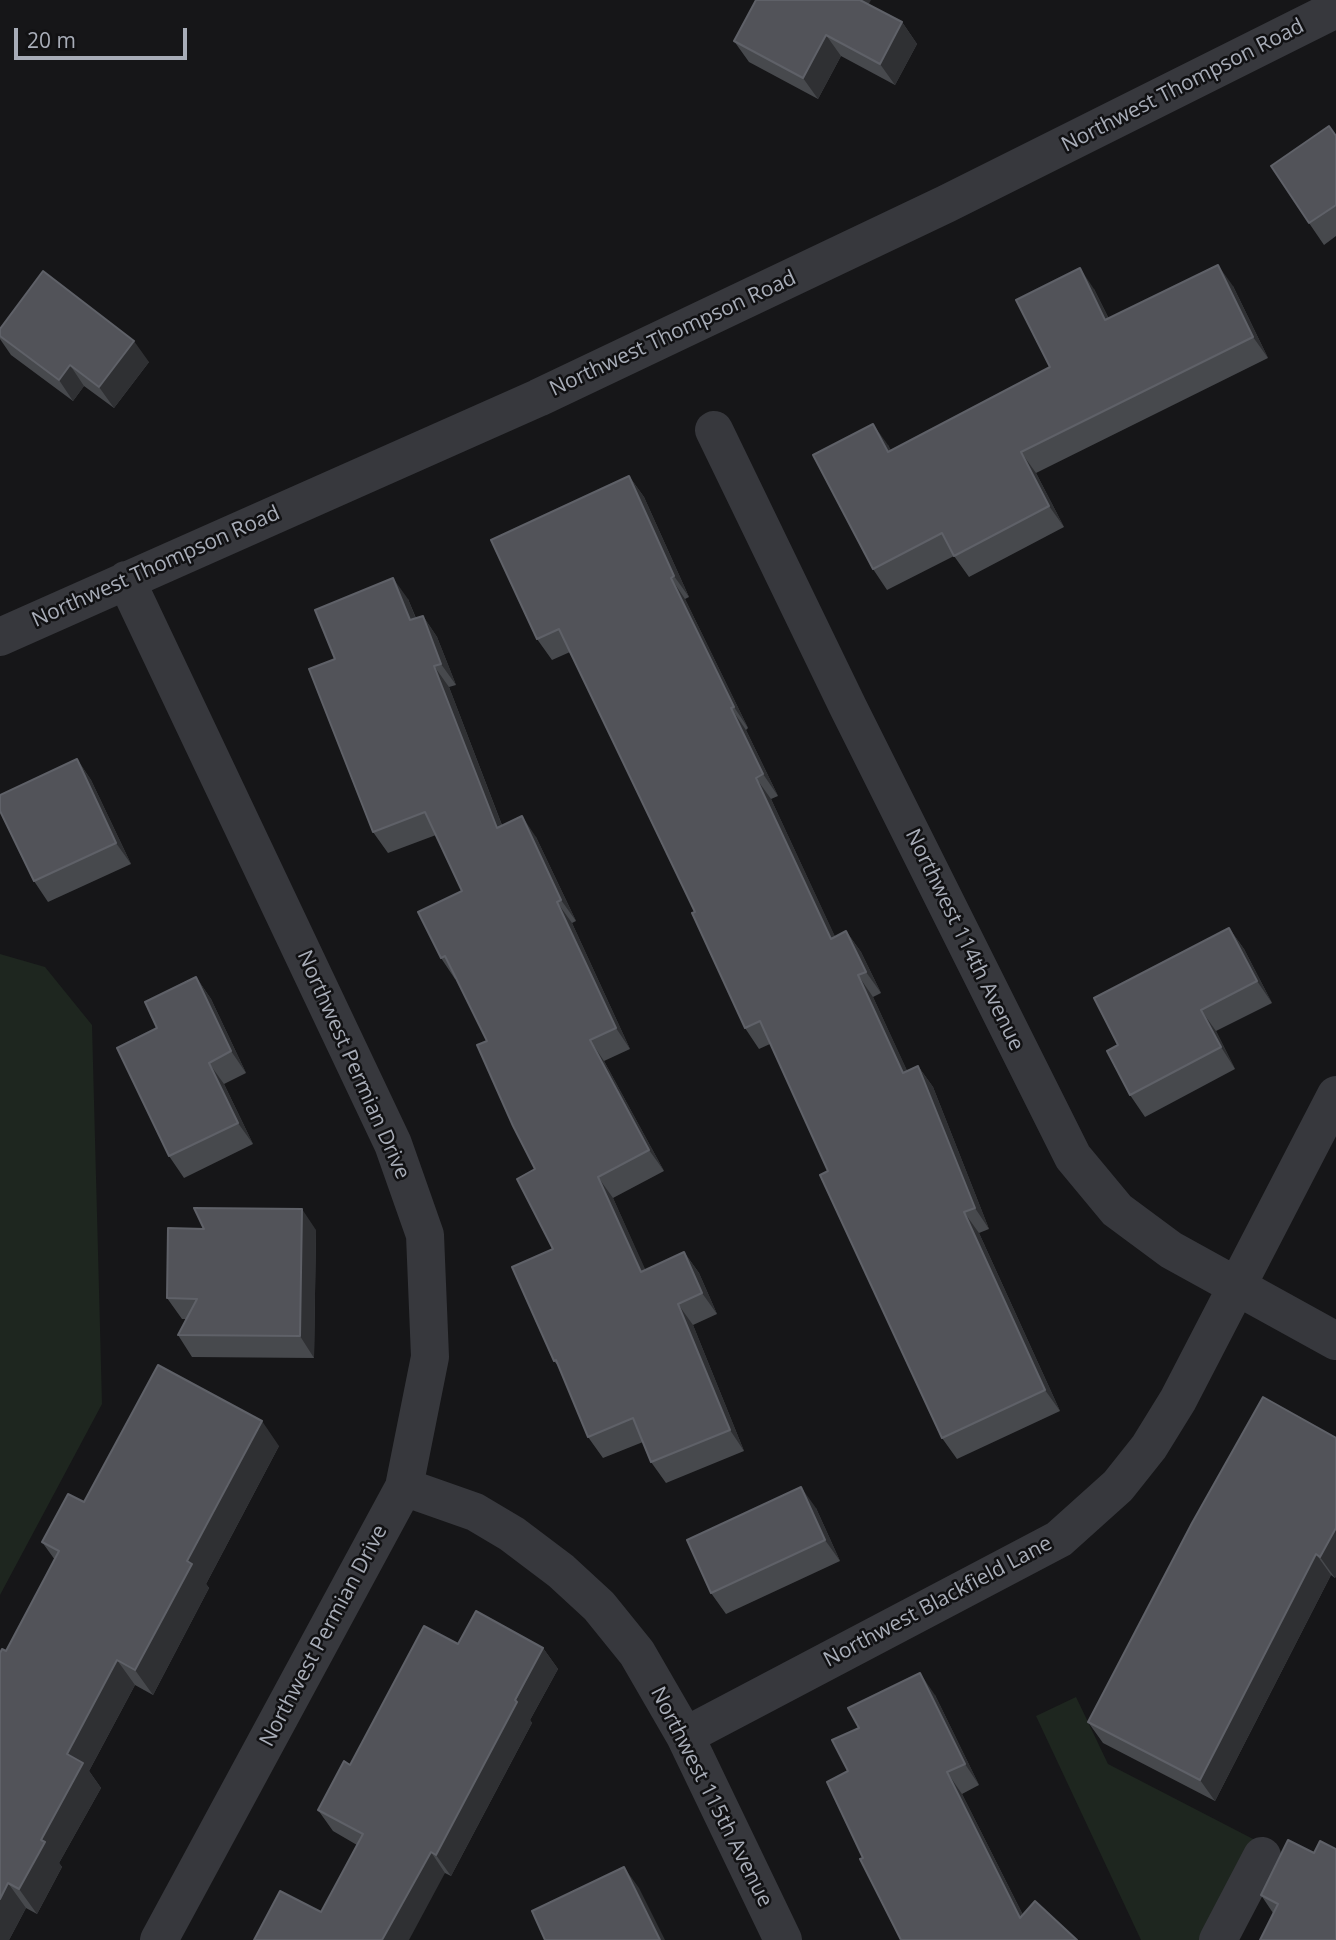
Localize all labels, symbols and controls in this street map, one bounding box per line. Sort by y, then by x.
scale bar [18,14,191,58]
street label: Northwest Thompson Road [1058,14,1308,158]
text: 20 m [27,26,76,54]
street label: Northwest Thompson Road [546,266,800,402]
street label: Northwest Thompson Road [28,501,284,633]
street label: Northwest 114th Avenue [899,825,1029,1055]
street label: Northwest Permian Drive [291,947,415,1183]
street label: Northwest Permian Drive [255,1521,393,1751]
street label: Northwest Blackfield Lane [819,1531,1057,1673]
street label: Northwest 115th Avenue [645,1683,777,1911]

